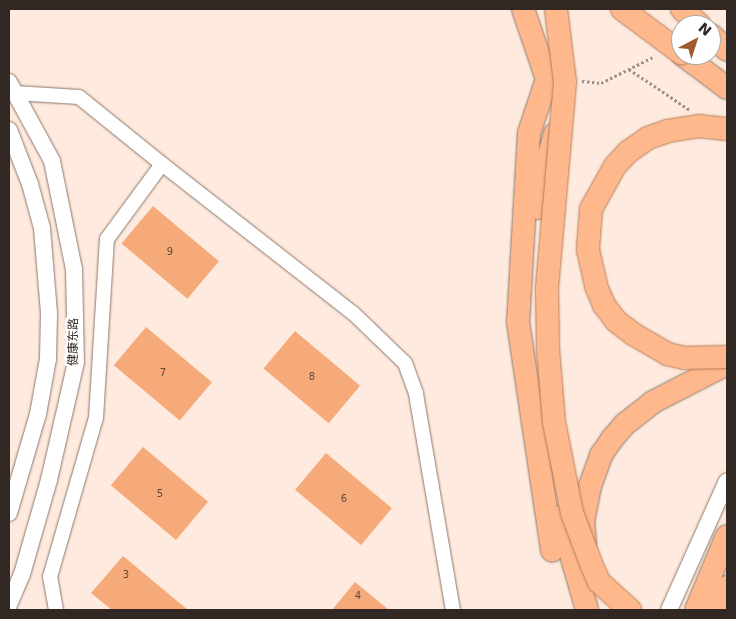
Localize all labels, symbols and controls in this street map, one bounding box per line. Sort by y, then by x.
north arrow [671,15,721,65]
text: N [695,19,715,39]
house number: 9 [167,246,173,258]
street label: 健康东路 [66,318,82,366]
house number: 7 [160,367,166,379]
house number: 8 [309,371,315,383]
house number: 5 [157,488,163,500]
house number: 6 [341,493,347,505]
house number: 3 [123,569,129,581]
house number: 4 [355,590,361,602]

